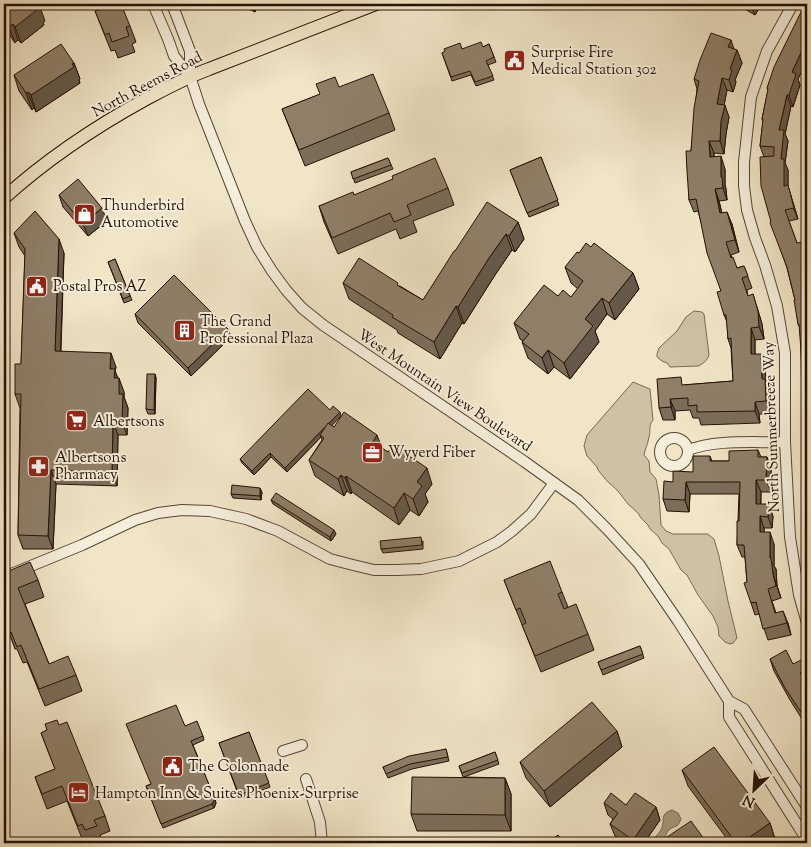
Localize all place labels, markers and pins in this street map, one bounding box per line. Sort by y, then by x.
place label: Surprise Fire Medical Station 302 [531,43,656,81]
public building icon: Surprise Fire Medical Station 302 [503,49,527,73]
place label: Thunderbird Automotive [101,196,185,234]
shop icon: Thunderbird Automotive [73,202,97,226]
public building icon: Postal Pros AZ [25,274,49,298]
place label: Postal Pros AZ [53,277,147,298]
place label: The Grand Professional Plaza [200,312,314,350]
building icon: The Grand Professional Plaza [172,318,196,342]
supermarket icon: Albertsons [65,409,89,433]
place label: Albertsons [93,412,164,433]
office icon: Wyyerd Fiber [360,440,384,464]
place label: Wyyerd Fiber [388,443,476,464]
place label: Albertsons Pharmacy [55,448,126,486]
pharmacy icon: Albertsons Pharmacy [27,454,51,478]
public building icon: The Colonnade [160,754,184,778]
place label: The Colonnade [188,757,289,778]
hotel icon: Hampton Inn & Suites Phoenix-Surprise [67,781,91,805]
place label: Hampton Inn & Suites Phoenix-Surprise [95,784,359,805]

